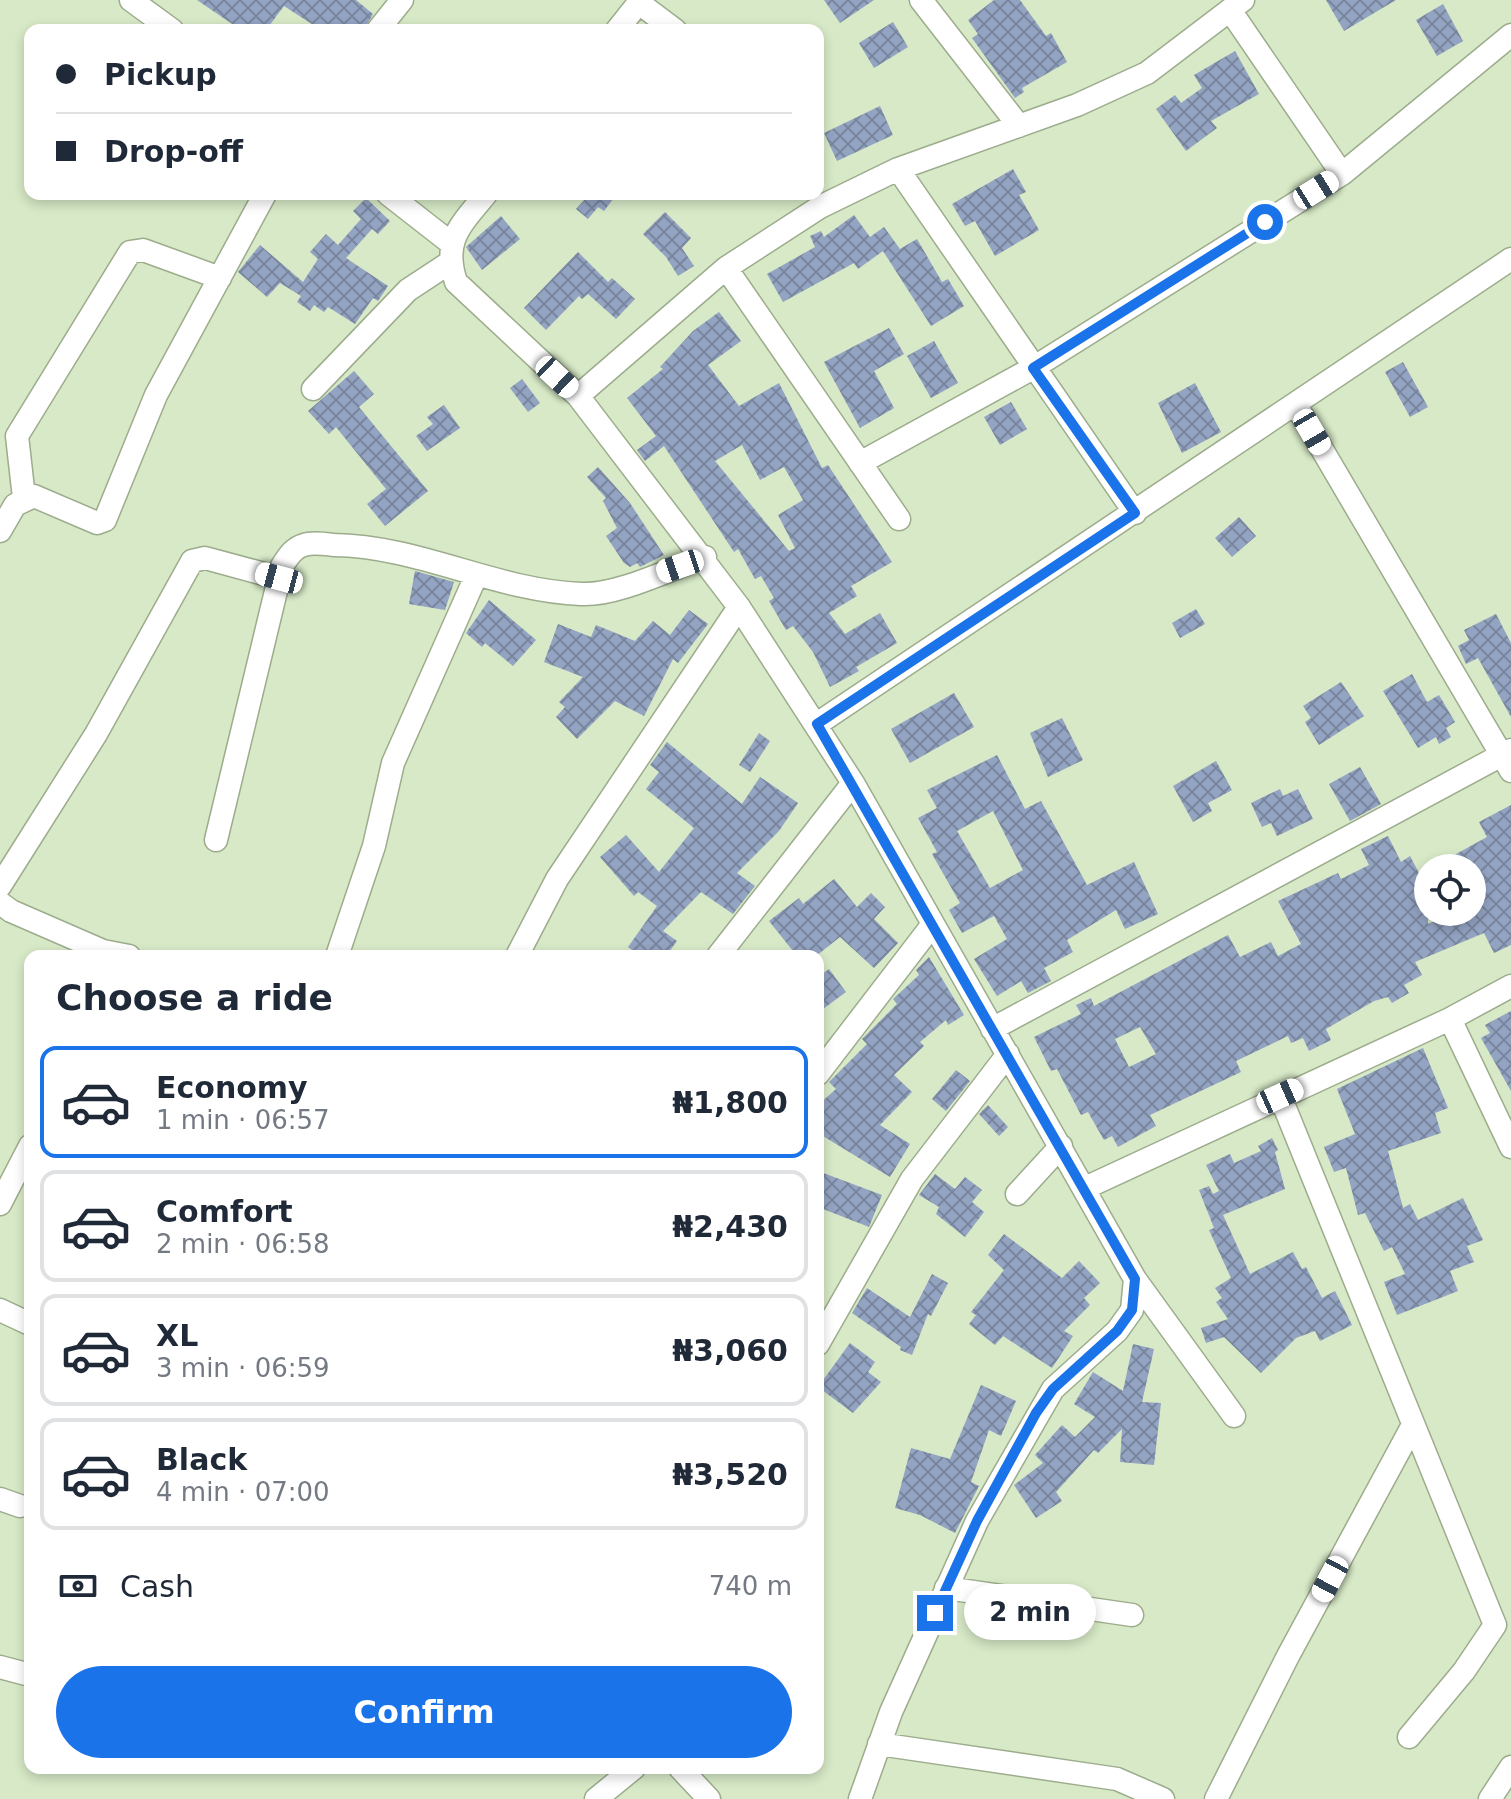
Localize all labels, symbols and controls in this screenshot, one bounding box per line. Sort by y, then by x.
text: Pickup [104,57,217,92]
text: Drop-off [104,134,243,169]
car [1289,167,1343,213]
route start [1247,204,1283,240]
car [531,352,583,402]
car [1290,405,1334,459]
car [653,547,707,585]
car [253,560,305,596]
map controls [1414,854,1486,926]
button: locate [1414,854,1486,926]
text: Choose a ride [56,977,333,1018]
icon: car [60,1066,132,1138]
text: Economy [156,1070,308,1105]
car [1253,1075,1307,1117]
text: ₦1,800 [672,1085,788,1120]
text: 1 min · 06:57 [156,1105,330,1135]
icon: car [60,1190,132,1262]
text: Comfort [156,1194,293,1229]
text: ₦2,430 [672,1209,788,1244]
text: 2 min · 06:58 [156,1229,330,1259]
icon: car [60,1314,132,1386]
text: XL [156,1318,198,1353]
text: ₦3,060 [672,1333,788,1368]
text: 3 min · 06:59 [156,1353,330,1383]
icon: car [60,1438,132,1510]
text: Black [156,1442,247,1477]
text: ₦3,520 [672,1457,788,1492]
text: 4 min · 07:00 [156,1477,330,1507]
car [1308,1552,1352,1606]
icon: cash [56,1564,100,1608]
text: Cash [120,1569,194,1604]
text: 740 m [709,1571,792,1601]
callout: 2 min [963,1585,1095,1641]
route end [917,1595,953,1631]
text: 2 min [989,1597,1071,1627]
button: Confirm [56,1666,792,1758]

